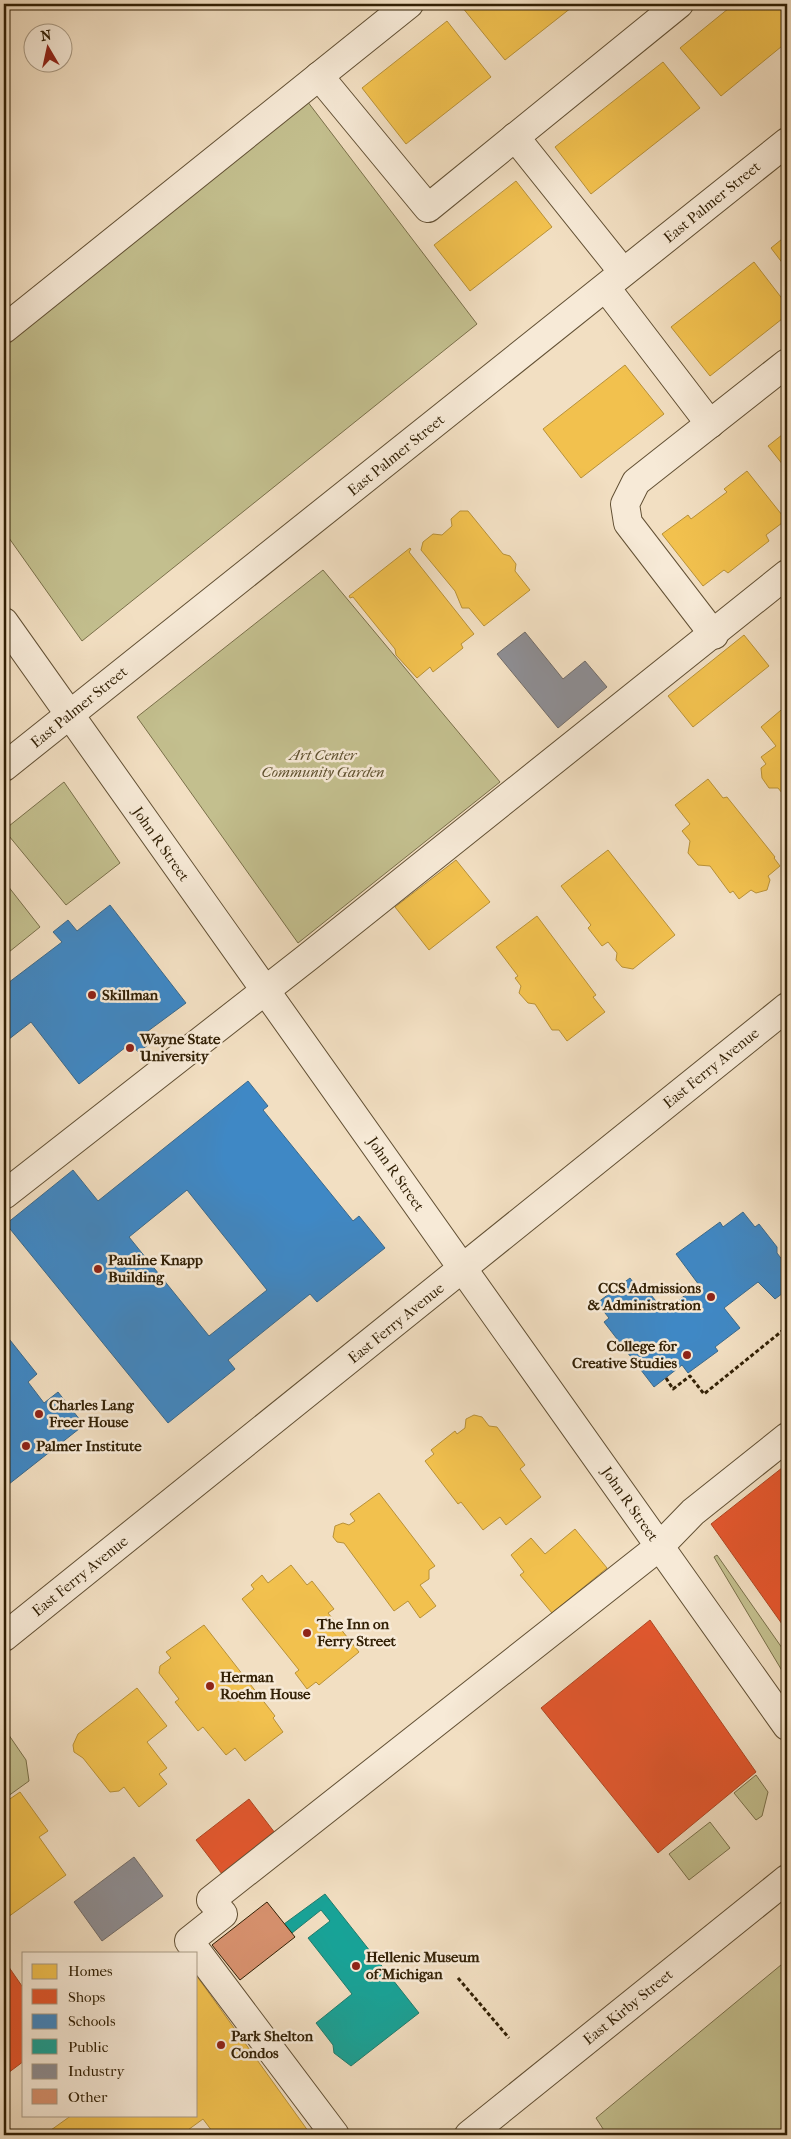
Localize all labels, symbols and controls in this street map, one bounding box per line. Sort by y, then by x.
north arrow [22,22,72,72]
text: N [39,26,53,45]
street label: East Palmer Street [660,157,764,247]
street label: East Palmer Street [344,410,448,500]
street label: East Palmer Street [27,662,131,752]
park label: Art Center Community Garden [261,746,385,781]
street label: John R Street [128,802,194,885]
place label: Skillman [102,986,159,1004]
marker: Skillman [86,989,98,1001]
street label: East Ferry Avenue [659,1024,763,1112]
place label: Wayne State University [139,1030,221,1065]
marker: Wayne State University [124,1042,136,1054]
street label: John R Street [363,1132,429,1215]
place label: Pauline Knapp Building [108,1251,203,1286]
marker: Pauline Knapp Building [92,1263,104,1275]
street label: East Ferry Avenue [344,1279,448,1367]
place label: CCS Admissions & Administration [587,1279,701,1314]
marker: CCS Admissions & Administration [705,1291,717,1303]
place label: College for Creative Studies [572,1337,678,1372]
marker: College for Creative Studies [681,1349,693,1361]
place label: Charles Lang Freer House [48,1396,135,1431]
marker: Charles Lang Freer House [33,1408,45,1420]
place label: Palmer Institute [36,1437,142,1455]
marker: Palmer Institute [20,1440,32,1452]
street label: John R Street [597,1462,663,1545]
street label: East Ferry Avenue [28,1532,132,1620]
place label: The Inn on Ferry Street [316,1615,397,1650]
marker: The Inn on Ferry Street [301,1627,313,1639]
place label: Herman Roehm House [220,1668,311,1703]
marker: Herman Roehm House [204,1680,216,1692]
place label: Hellenic Museum of Michigan [366,1948,480,1983]
legend [22,1952,198,2116]
marker: Hellenic Museum of Michigan [350,1960,362,1972]
text: Homes [68,1962,113,1980]
street label: East Kirby Street [580,1965,677,2049]
text: Shops [68,1988,106,2006]
text: Schools [68,2012,116,2030]
place label: Park Shelton Condos [231,2027,313,2062]
text: Public [68,2038,109,2056]
marker: Park Shelton Condos [215,2039,227,2051]
text: Industry [68,2062,125,2080]
text: Other [68,2088,108,2106]

